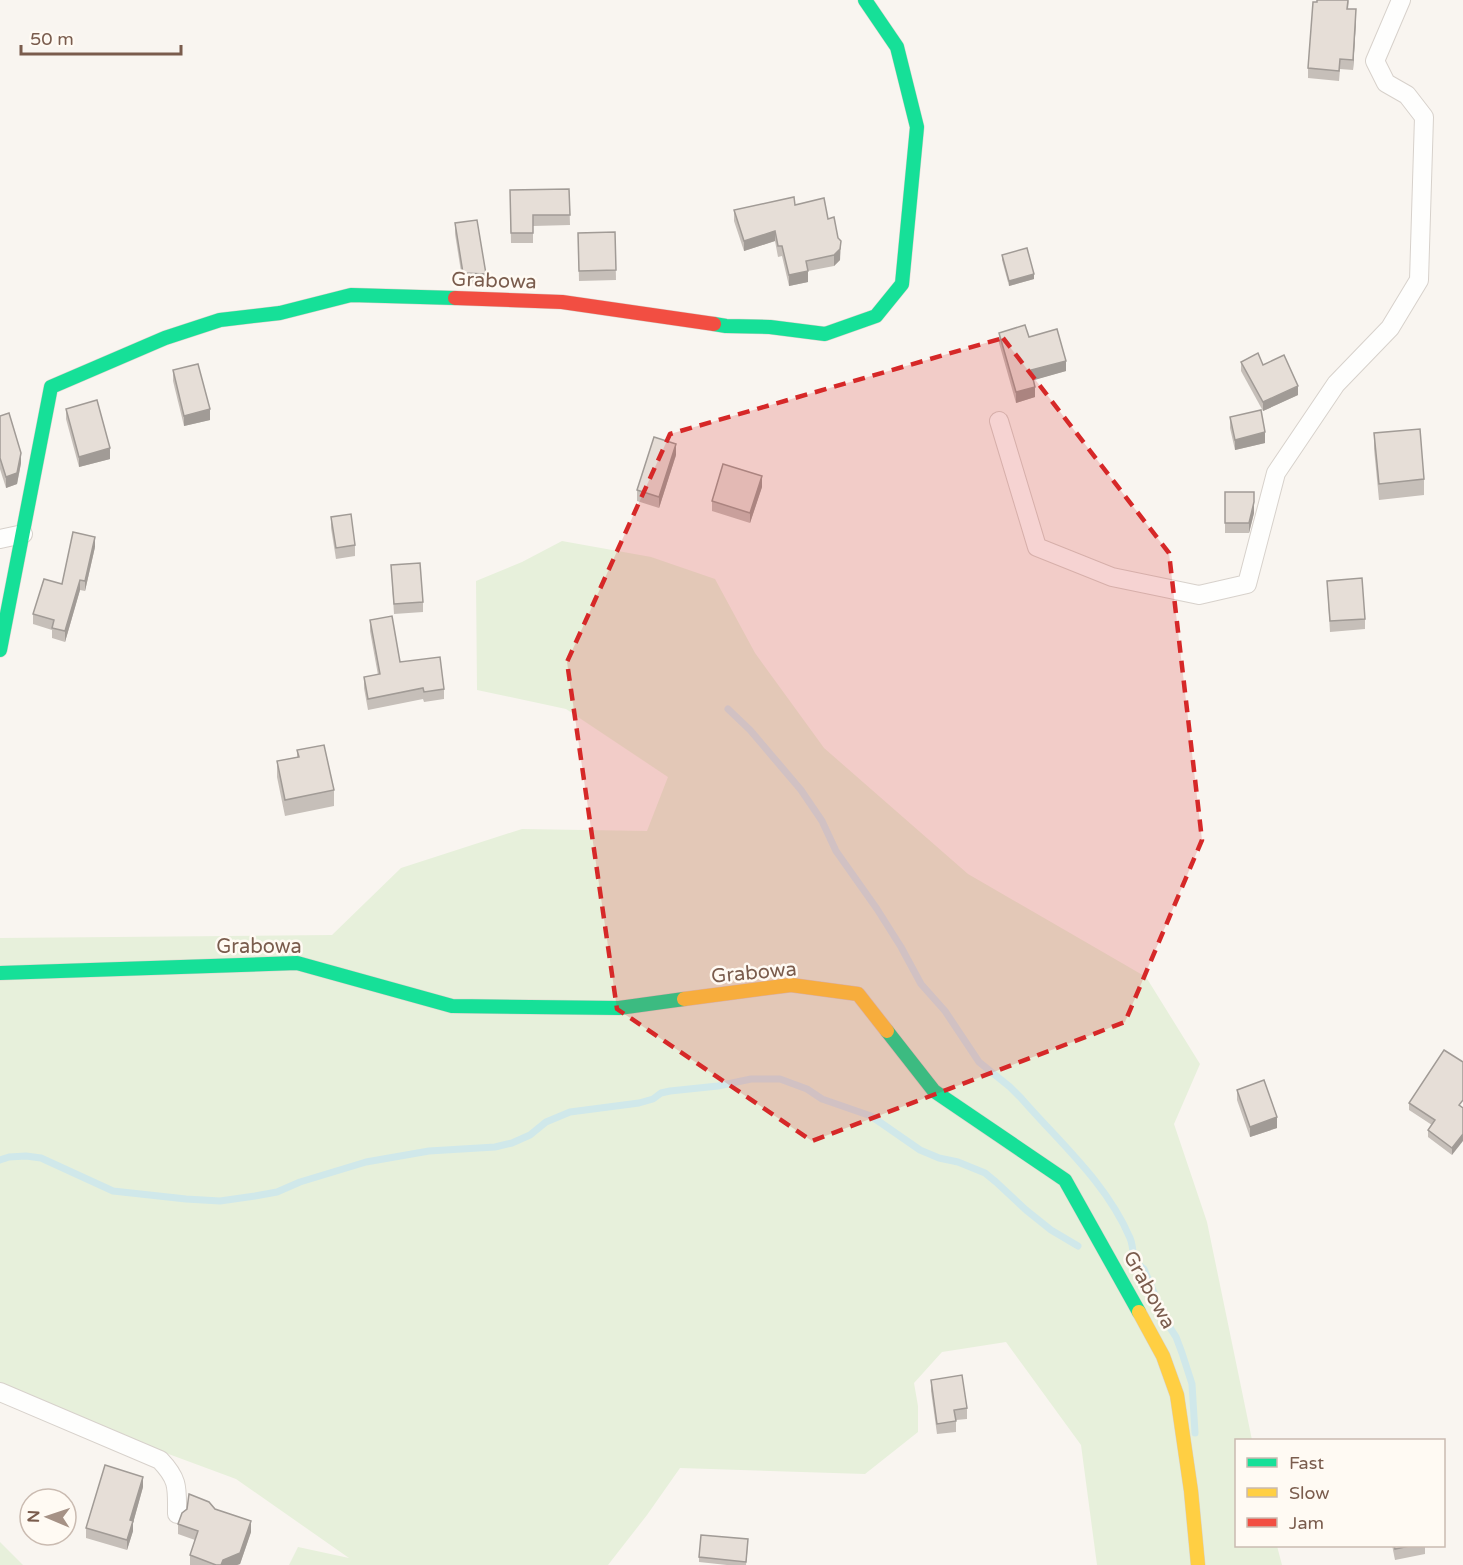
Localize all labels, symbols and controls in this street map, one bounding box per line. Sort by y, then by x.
scale bar [21,18,182,56]
text: 50 m [30,28,74,50]
street label: Grabowa [451,268,537,294]
street label: Grabowa [216,935,302,959]
street label: Grabowa [710,957,798,989]
street label: Grabowa [1118,1247,1180,1333]
legend [1235,1439,1445,1547]
text: Fast [1289,1452,1324,1474]
text: Slow [1289,1482,1330,1504]
north arrow [18,1487,78,1547]
text: N [24,1510,44,1523]
text: Jam [1289,1512,1324,1534]

